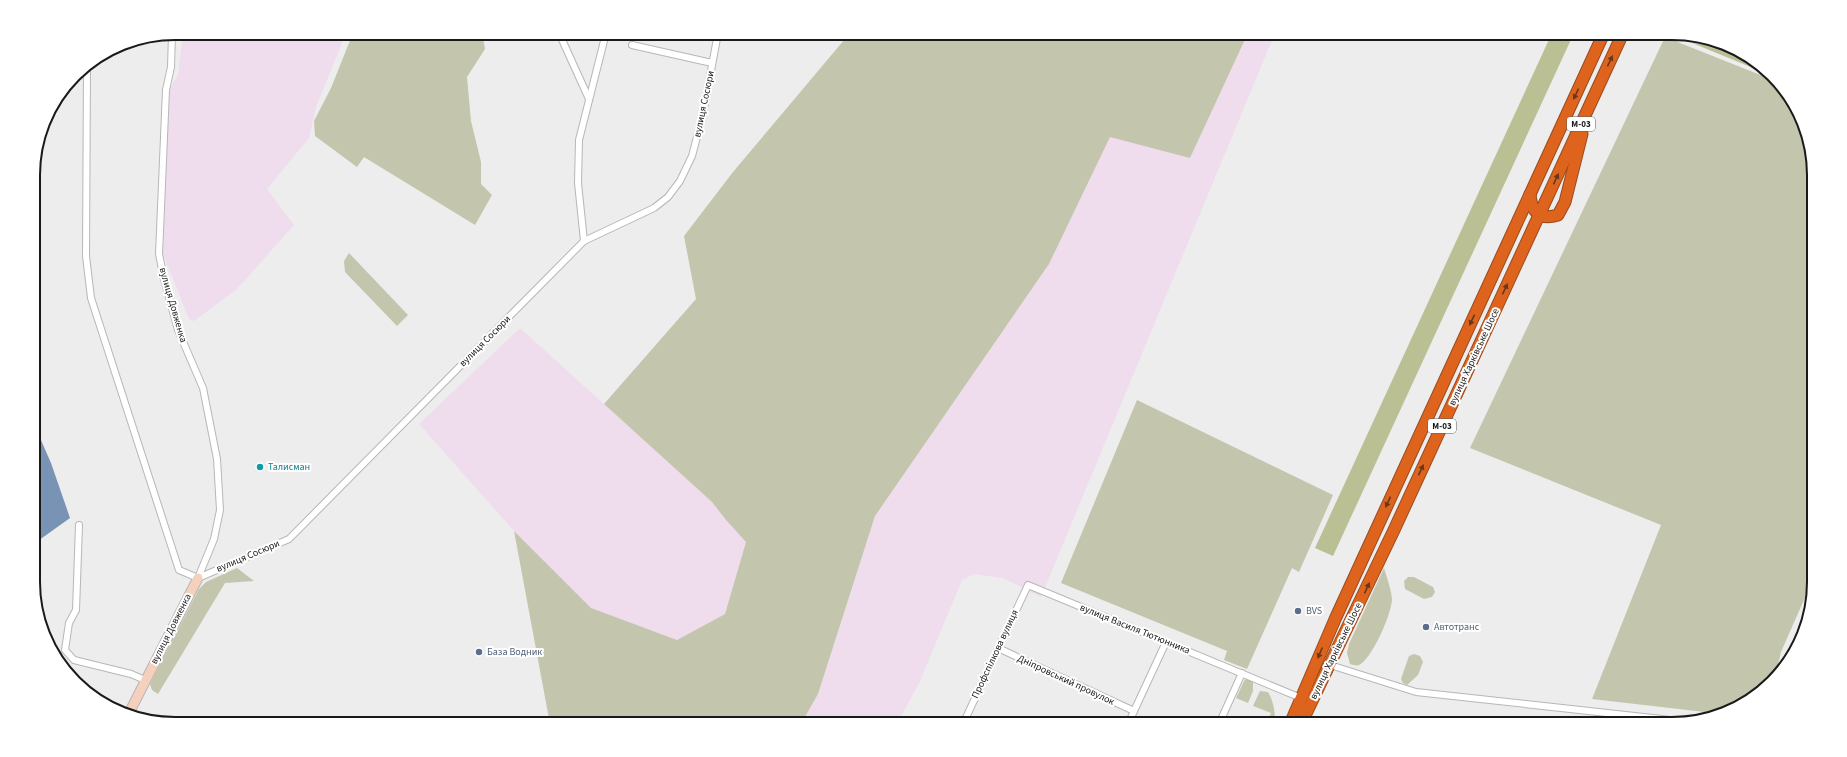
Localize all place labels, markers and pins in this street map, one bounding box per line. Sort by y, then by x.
place label: Талисман [268,460,310,474]
marker: Талисман [255,462,265,472]
place label: BVS [1306,604,1322,618]
marker: BVS [1293,606,1303,616]
place label: Автотранс [1434,620,1480,634]
marker: Автотранс [1421,622,1431,632]
place label: База Водник [487,645,542,659]
marker: База Водник [474,647,484,657]

